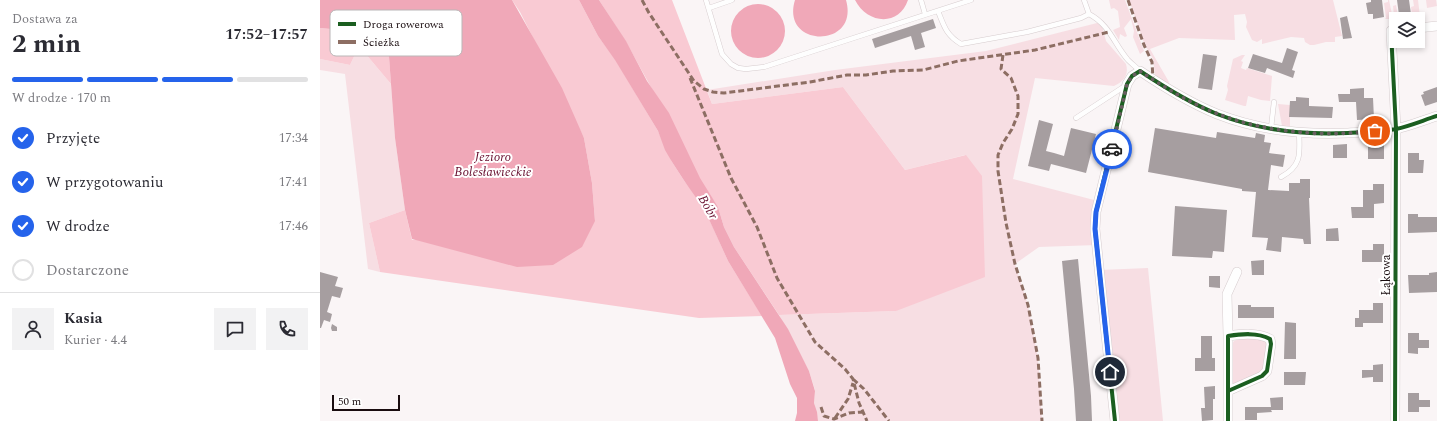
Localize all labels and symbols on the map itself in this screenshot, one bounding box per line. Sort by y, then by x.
legend [330,10,462,56]
text: Droga rowerowa [363,16,444,33]
text: Ścieżka [363,34,400,51]
pin [1358,114,1392,148]
courier [1092,129,1132,169]
water label: Jezioro Bolesławieckie [454,147,532,182]
water label: Bóbr [693,191,723,224]
street label: Łąkowa [1377,254,1396,296]
pin [1093,355,1127,389]
scale bar [332,393,400,412]

